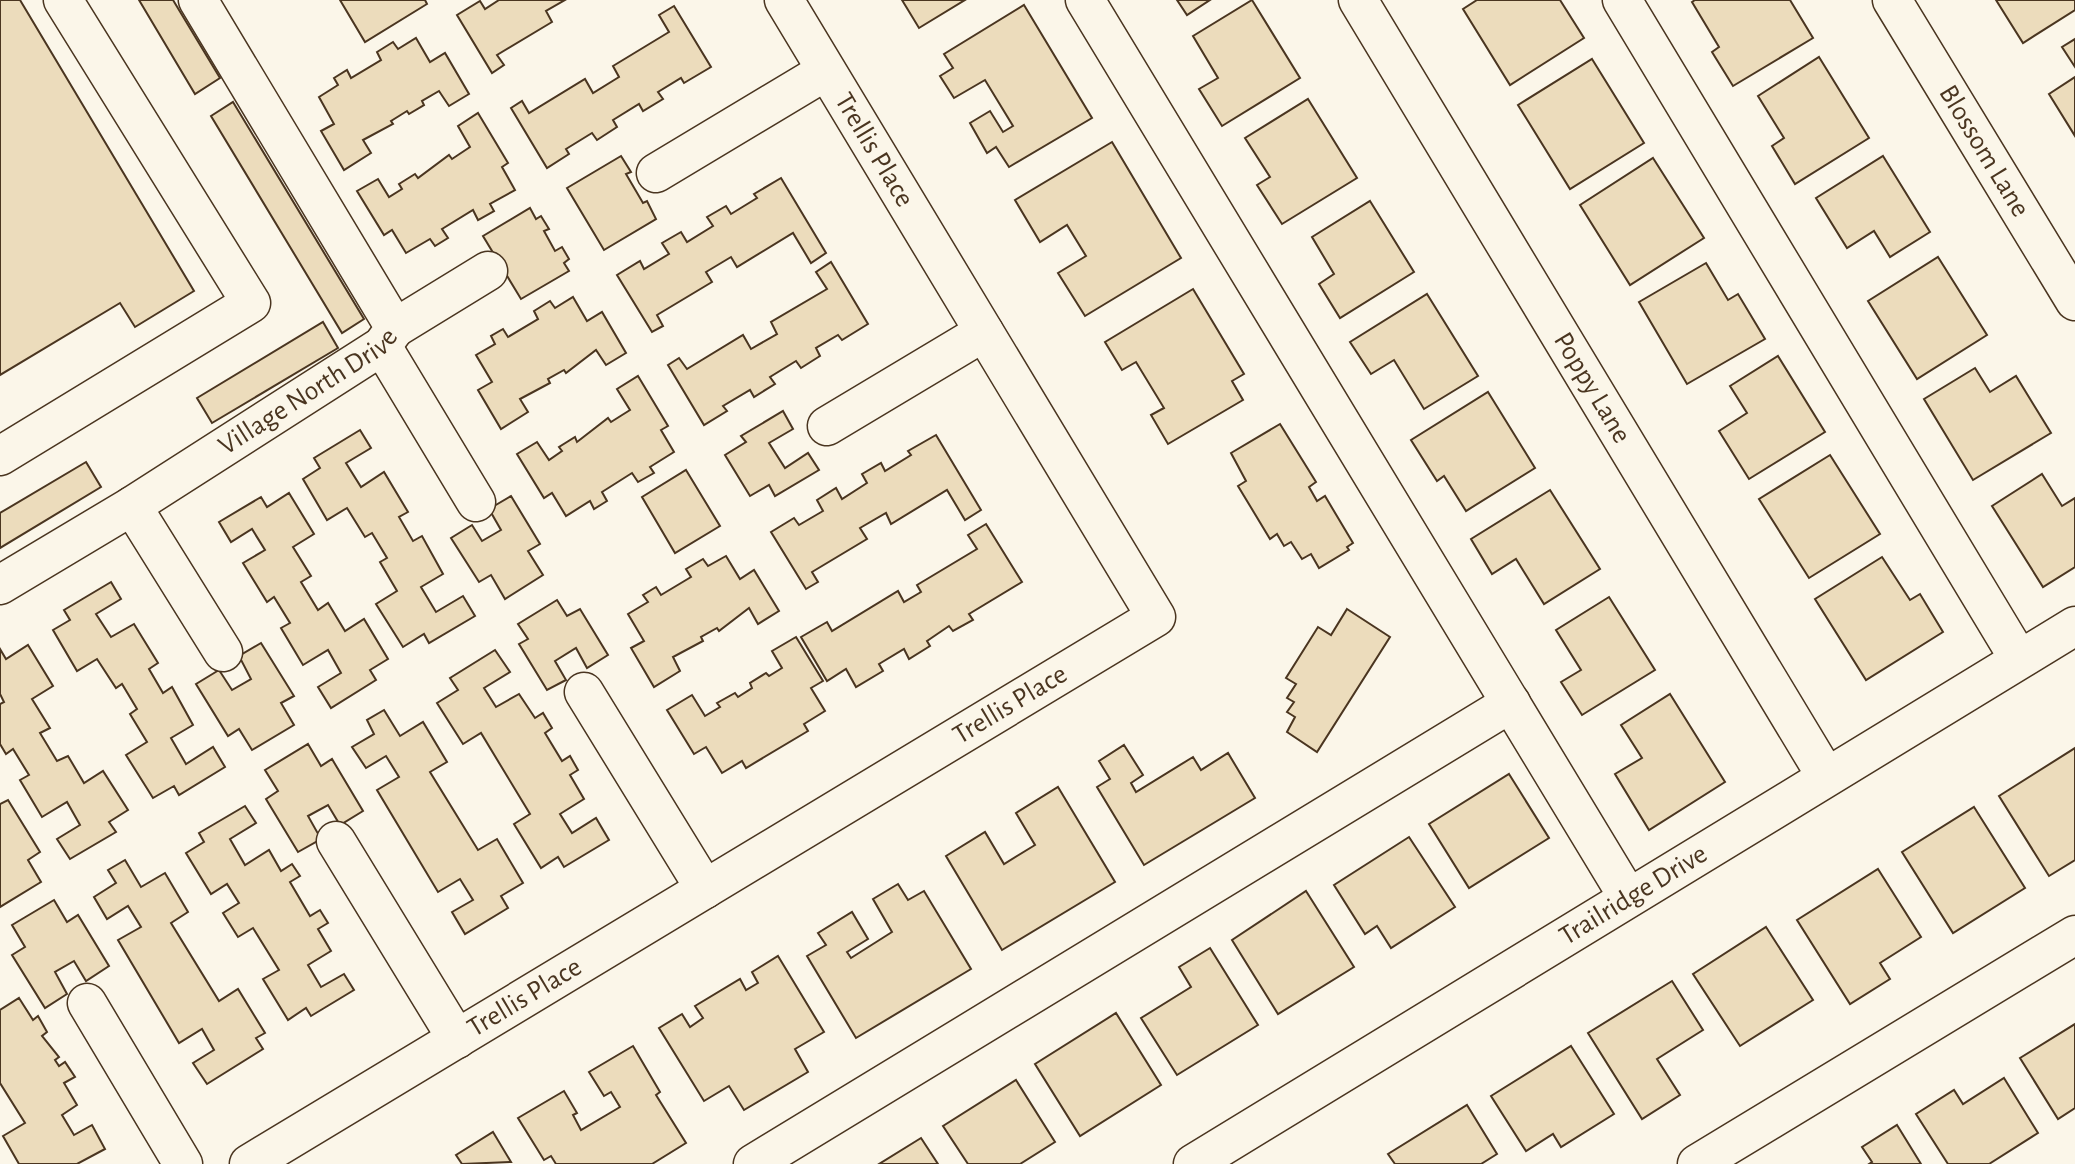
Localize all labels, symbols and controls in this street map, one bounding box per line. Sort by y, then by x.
street label: Blossom Lane [1933,80,2035,222]
street label: Trellis Place [829,88,919,212]
street label: Village North Drive [214,324,404,461]
street label: Poppy Lane [1548,328,1636,448]
street label: Trellis Place [948,660,1072,750]
street label: Trailridge Drive [1555,840,1712,951]
street label: Trellis Place [463,953,587,1043]

